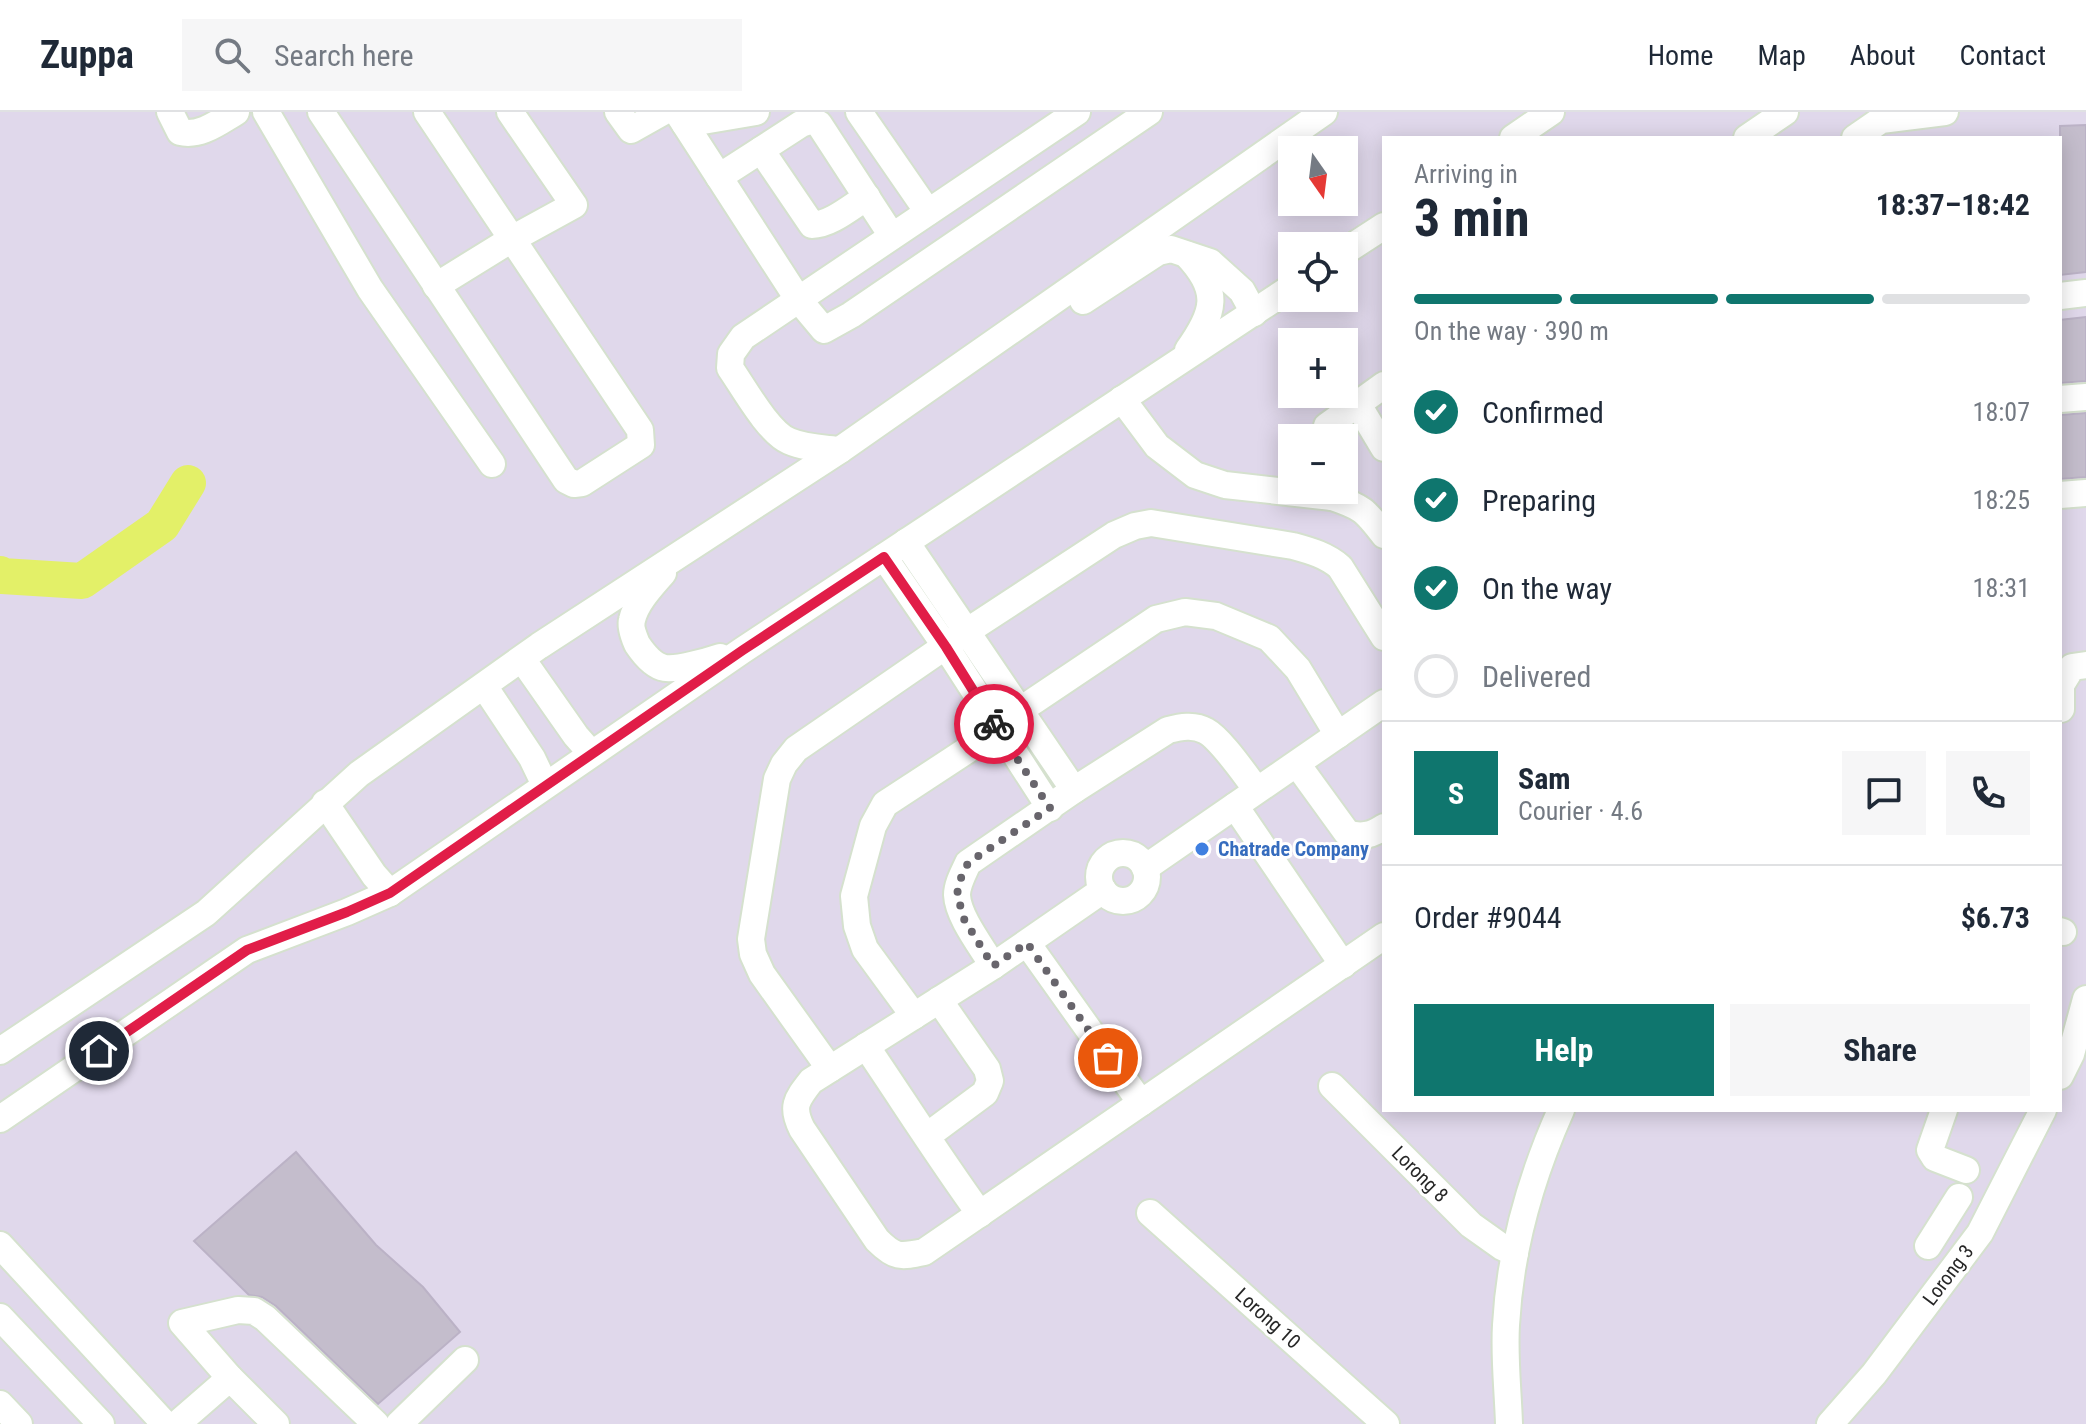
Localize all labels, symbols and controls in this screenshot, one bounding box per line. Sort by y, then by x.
search box [182,19,742,91]
text: Zuppa [40,33,134,77]
icon: search [210,33,254,77]
text: Search here [274,38,414,73]
text: Home [1648,39,1713,72]
text: Map [1757,39,1806,72]
text: About [1850,39,1916,72]
text: Contact [1960,39,2046,72]
north arrow [1278,136,1358,216]
map controls [1278,136,1358,504]
text: Arriving in [1414,159,1518,189]
text: 18:37–18:42 [1876,187,2030,222]
text: 3 min [1414,188,1530,249]
button: locate [1278,232,1358,312]
text: On the way · 390 m [1414,316,1609,346]
button: + [1278,328,1358,408]
icon: check [1414,390,1458,434]
text: Confirmed [1482,395,1604,430]
text: 18:07 [1973,397,2030,427]
button: − [1278,424,1358,504]
icon: check [1414,478,1458,522]
text: Preparing [1482,483,1596,518]
text: 18:25 [1973,485,2030,515]
icon: check [1414,566,1458,610]
text: On the way [1482,571,1612,606]
text: 18:31 [1973,573,2030,603]
text: Delivered [1482,659,1591,694]
courier [954,684,1034,764]
icon: bike [972,702,1016,746]
button: chat [1842,751,1926,835]
button: phone [1946,751,2030,835]
text: Sam [1518,761,1571,796]
text: S [1448,776,1464,811]
text: Courier · 4.6 [1518,796,1643,826]
place label: Chatrade Company [1218,837,1369,861]
marker: Chatrade Company [1193,840,1211,858]
text: Order #9044 [1414,900,1562,935]
text: $6.73 [1961,900,2030,935]
button: Help [1414,1004,1714,1096]
button: Share [1730,1004,2030,1096]
pin [65,1017,133,1085]
pin [1074,1024,1142,1092]
icon: home [77,1029,121,1073]
icon: bag [1086,1036,1130,1080]
street label: Lorong 8 [1387,1141,1453,1207]
street label: Lorong 3 [1917,1240,1979,1310]
street label: Lorong 10 [1230,1283,1306,1353]

